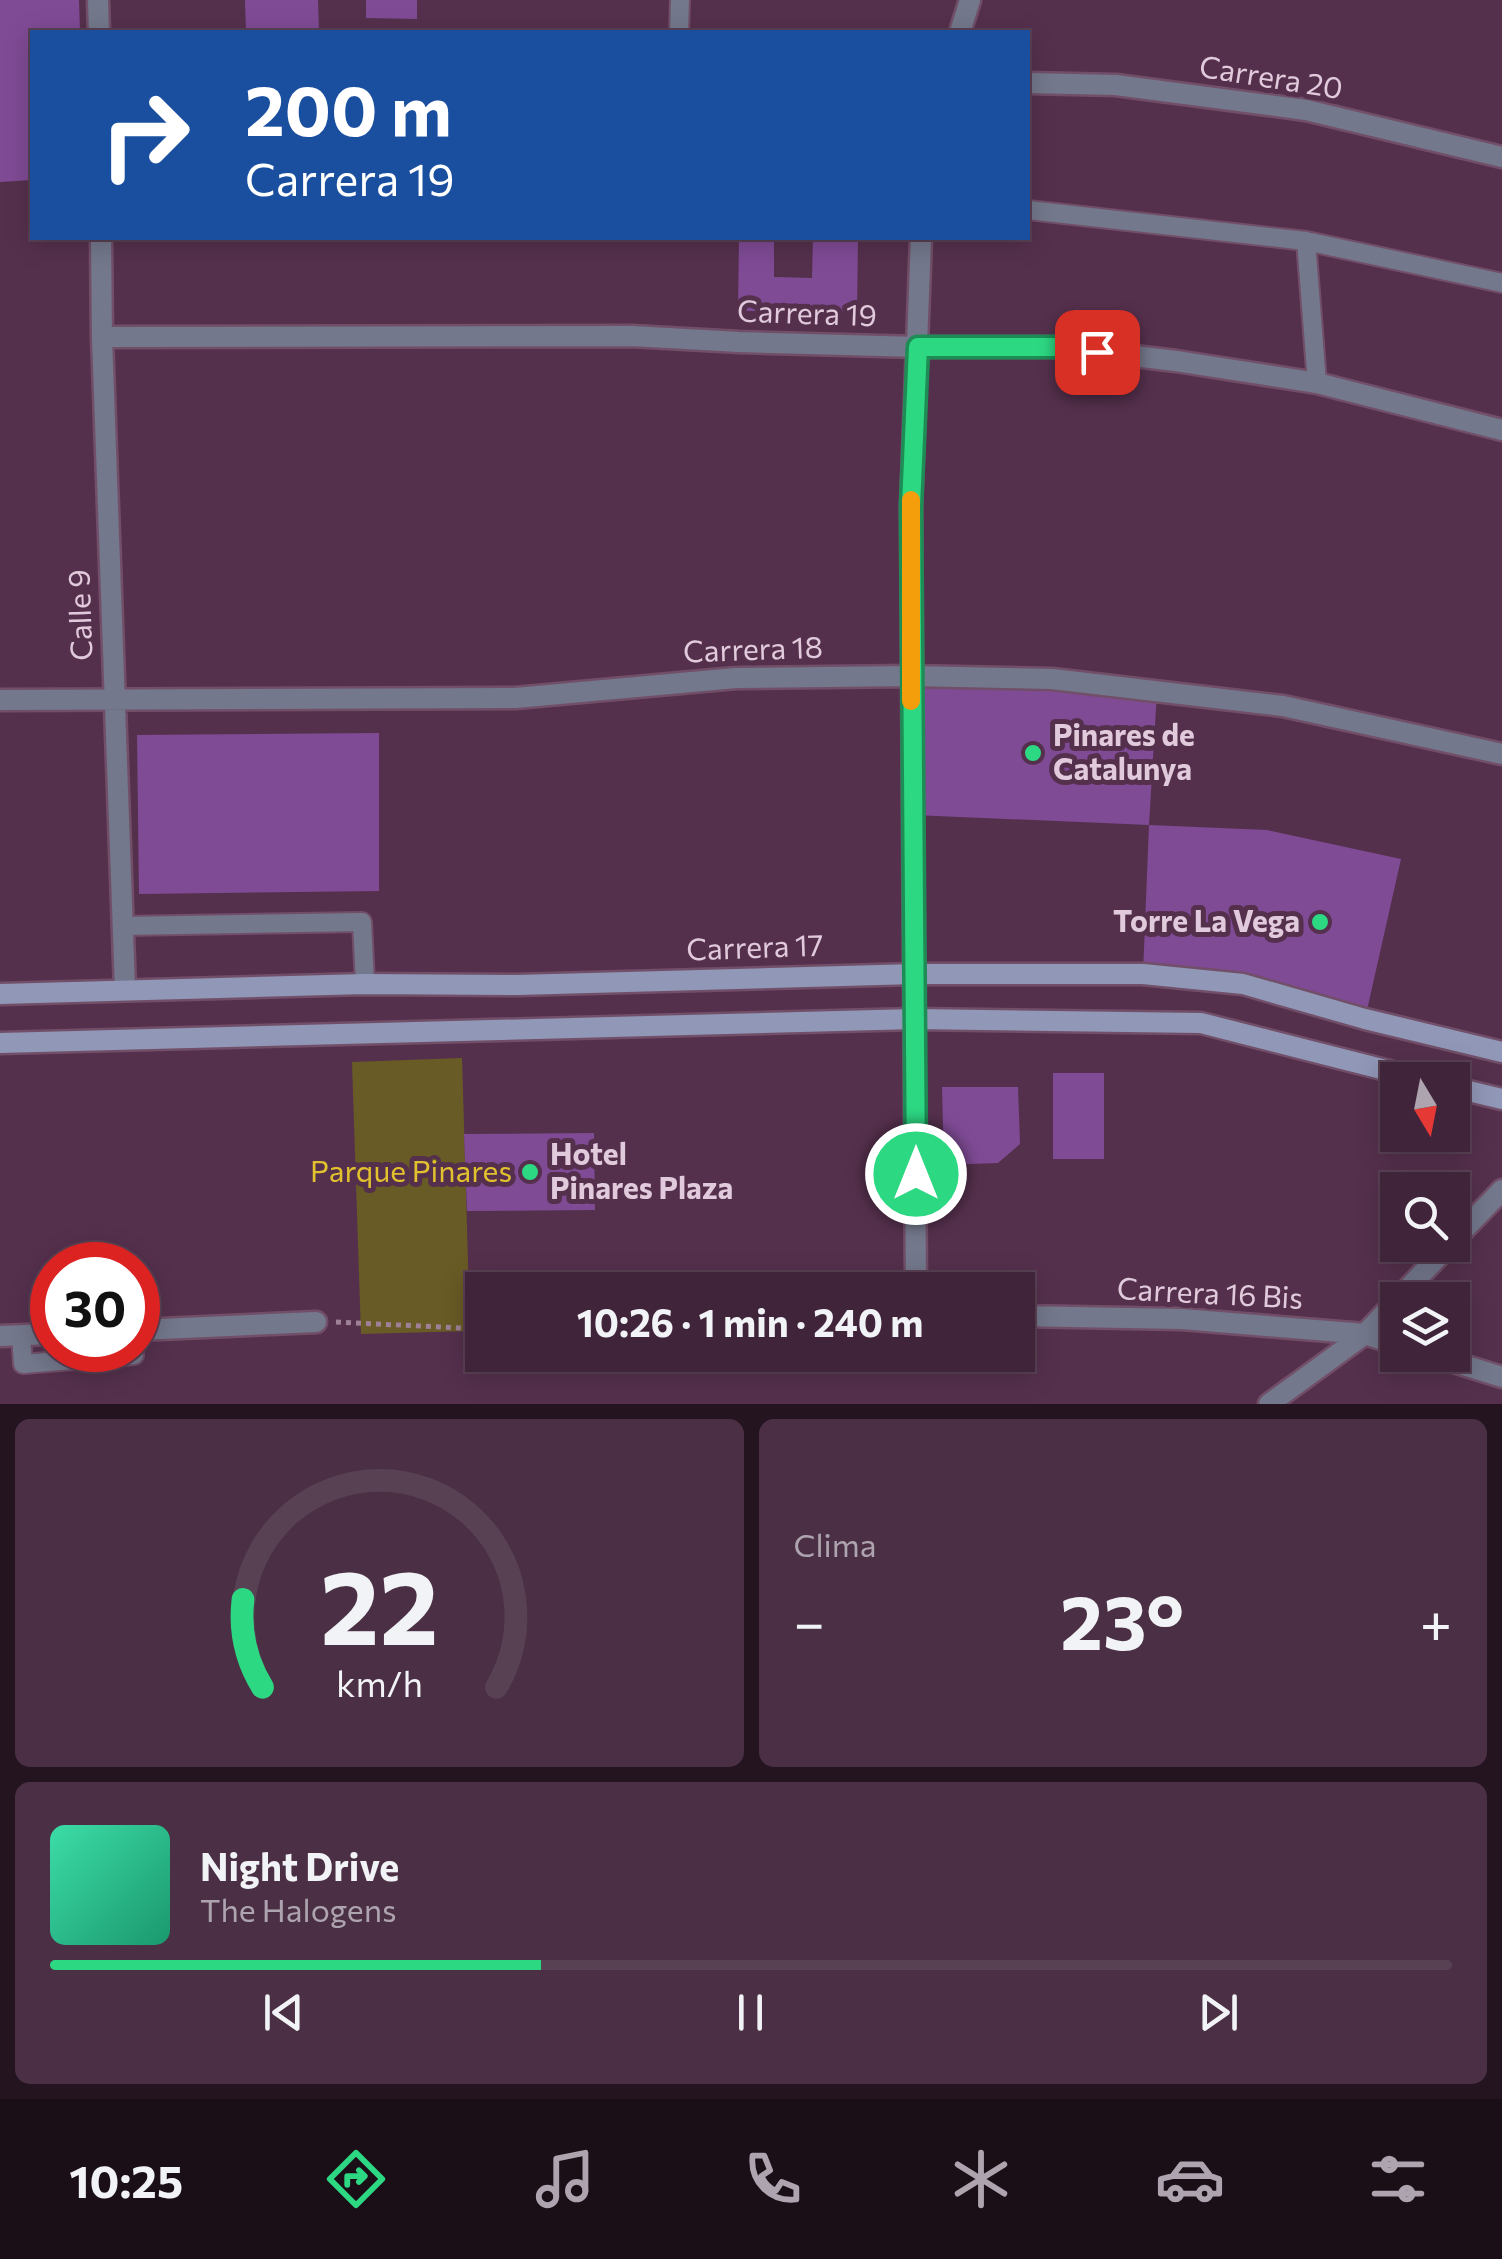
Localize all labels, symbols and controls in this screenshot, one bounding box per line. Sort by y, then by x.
street label: Carrera 20 [1197,46,1346,105]
text: 200 m [245,65,452,150]
icon: right [80,70,210,200]
text: Carrera 19 [245,150,455,205]
street label: Carrera 19 [737,291,878,332]
pin [1055,310,1140,395]
icon: arrive [1070,325,1125,380]
street label: Calle 9 [58,569,99,661]
street label: Carrera 18 [682,627,823,668]
place label: Pinares de Catalunya [1053,715,1195,786]
marker: Pinares de Catalunya [1022,742,1044,764]
place label: Torre La Vega [1113,901,1300,938]
marker: Torre La Vega [1309,911,1331,933]
street label: Carrera 17 [686,925,824,966]
north arrow [1380,1062,1470,1152]
map controls [1380,1062,1470,1372]
position arrow [864,1122,968,1226]
place label: Hotel Pinares Plaza [550,1134,733,1205]
park label: Parque Pinares [310,1151,512,1188]
marker: Hotel Pinares Plaza [519,1161,541,1183]
button: search [1380,1172,1470,1262]
speed limit sign: 30 [30,1242,160,1372]
street label: Carrera 16 Bis [1116,1268,1304,1315]
button: layers [1380,1282,1470,1372]
text: 10:26 · 1 min · 240 m [577,1298,923,1345]
text: Clima [794,1524,876,1564]
text: 22 [320,1539,438,1666]
text: 23° [1060,1574,1184,1665]
text: − [794,1587,825,1654]
text: + [1420,1587,1452,1654]
text: km/h [336,1661,423,1704]
text: Night Drive [200,1842,399,1889]
text: The Halogens [200,1889,397,1929]
icon: previous [256,1985,311,2040]
icon: pause [723,1985,778,2040]
icon: next [1191,1985,1246,2040]
icon: directions [321,2144,391,2214]
icon: music [530,2144,600,2214]
icon: phone [738,2144,808,2214]
icon: climate [946,2144,1016,2214]
icon: car [1155,2144,1225,2214]
icon: filters [1363,2144,1433,2214]
text: 10:25 [69,2152,183,2207]

